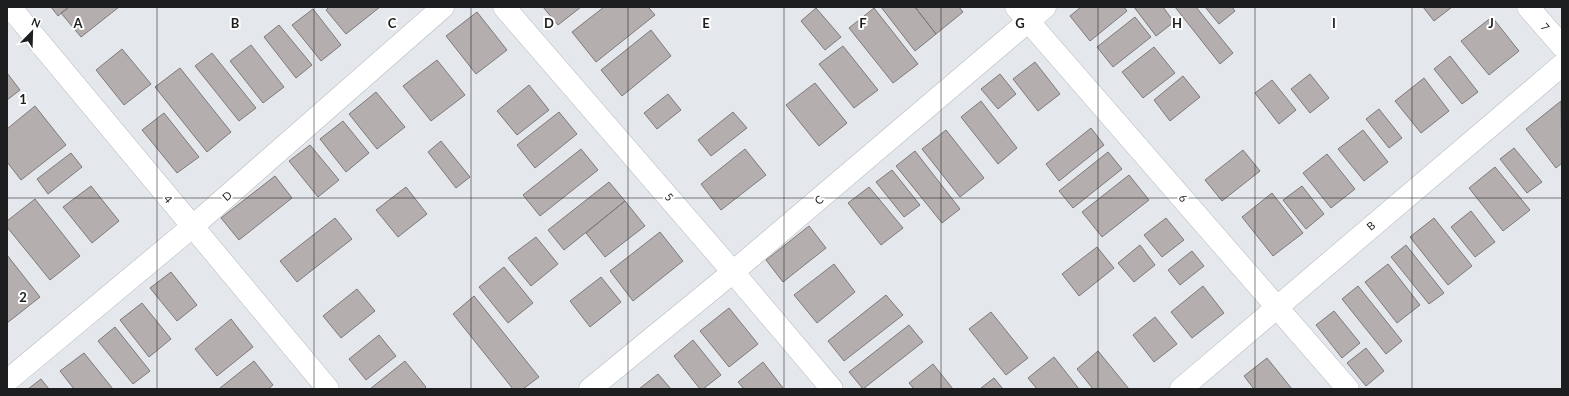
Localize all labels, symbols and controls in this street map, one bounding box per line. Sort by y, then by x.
north arrow [12,12,52,52]
text: N [30,15,43,30]
text: A [72,15,83,31]
text: B [231,15,240,31]
text: C [388,15,397,31]
text: D [544,15,554,31]
text: E [702,15,710,31]
text: F [859,15,867,31]
text: G [1015,15,1025,31]
text: H [1172,15,1182,31]
text: I [1332,15,1336,31]
text: J [1488,15,1494,31]
street label: 7 [1538,20,1552,33]
text: 1 [19,91,27,107]
street label: D [219,188,234,203]
street label: 5 [662,190,676,203]
street label: 6 [1176,191,1190,204]
street label: 4 [161,192,176,206]
street label: C [812,192,826,207]
street label: B [1364,218,1378,233]
text: 2 [19,289,27,305]

